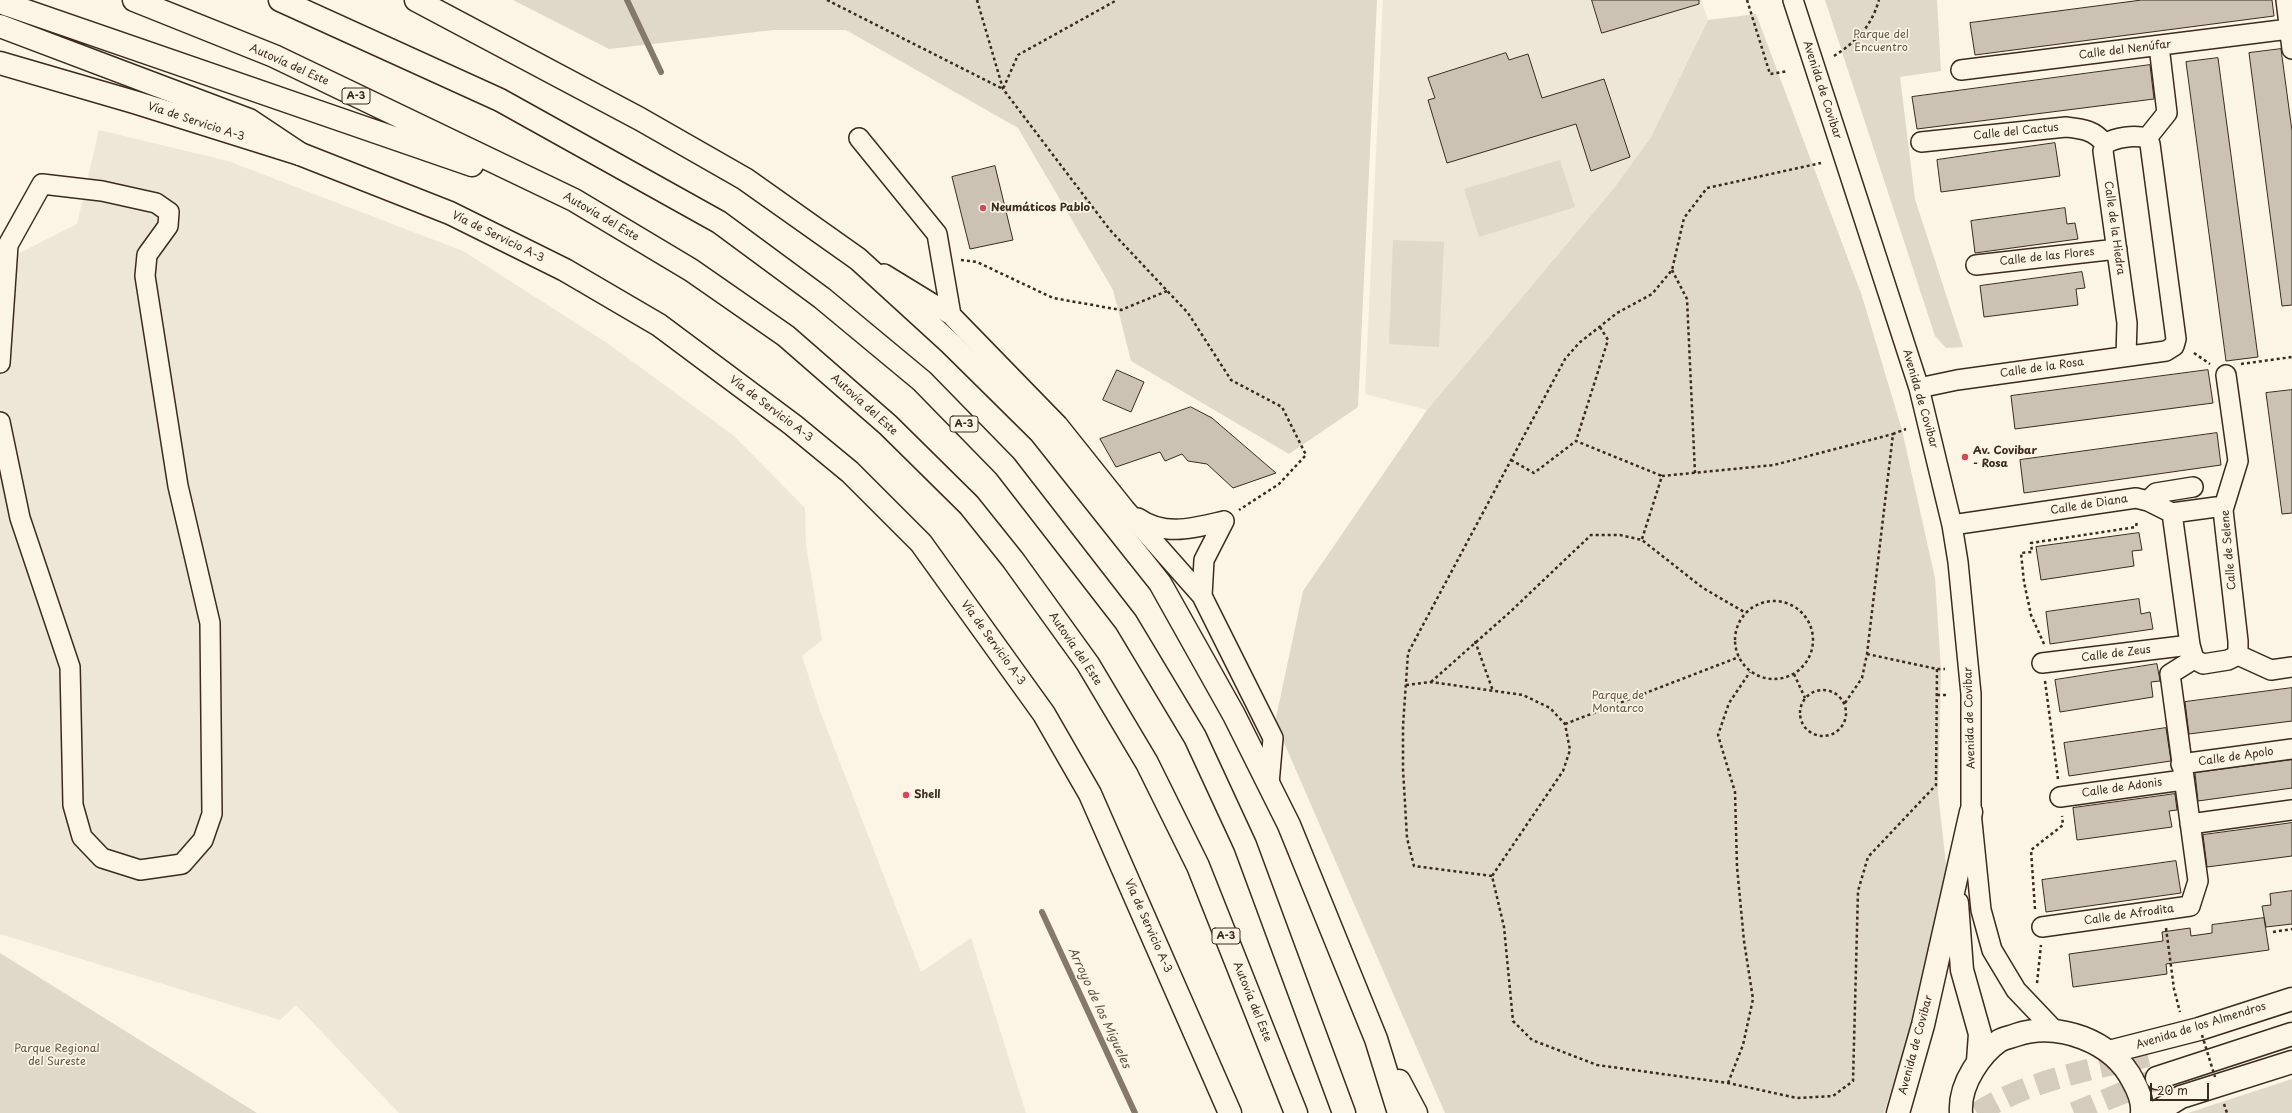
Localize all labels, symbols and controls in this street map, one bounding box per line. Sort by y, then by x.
park label: Parque del Encuentro [1853,28,1909,54]
street label: Calle del Nenúfar [2078,38,2172,62]
street label: Avenida de Covibar [1800,39,1844,141]
street label: Autovía del Este [247,42,331,88]
road number: A-3 [342,88,370,104]
street label: Vía de Servicio A-3 [146,100,246,144]
street label: Calle del Cactus [1973,121,2059,143]
street label: Calle de la Hiedra [2101,180,2127,276]
street label: Autovía del Este [561,190,641,244]
place label: Neumáticos Pablo [991,201,1090,215]
marker: Neumáticos Pablo [978,203,988,213]
street label: Vía de Servicio A-3 [450,209,546,265]
street label: Calle de las Flores [1999,245,2095,269]
street label: Avenida de Covibar [1900,348,1940,450]
street label: Calle de la Rosa [1999,356,2085,380]
street label: Autovía del Este [828,372,900,438]
street label: Vía de Servicio A-3 [727,373,815,445]
road number: A-3 [950,416,978,432]
place label: Av. Covibar - Rosa [1973,444,2037,470]
marker: Av. Covibar - Rosa [1960,452,1970,462]
street label: Calle de Diana [2049,492,2129,518]
street label: Calle de Selene [2219,509,2239,591]
street label: Vía de Servicio A-3 [958,598,1028,688]
street label: Autovía del Este [1046,610,1104,688]
street label: Calle de Zeus [2081,643,2151,665]
street label: Avenida de Covibar [1962,667,1978,769]
park label: Parque de Montarco [1592,689,1644,715]
street label: Calle de Apolo [2197,745,2275,769]
street label: Calle de Adonis [2081,776,2163,800]
place label: Shell [914,788,940,802]
marker: Shell [901,790,911,800]
street label: Vía de Servicio A-3 [1121,877,1175,975]
street label: Calle de Afrodita [2083,902,2175,928]
road number: A-3 [1212,928,1240,944]
water label: Arroyo de los Migueles [1065,945,1133,1071]
street label: Autovía del Este [1230,960,1274,1044]
street label: Avenida de Covibar [1896,994,1936,1096]
street label: Avenida de los Almendros [2134,1000,2268,1052]
park label: Parque Regional del Sureste [14,1042,100,1068]
scale bar [2152,1075,2211,1101]
text: 20 m [2157,1081,2188,1099]

